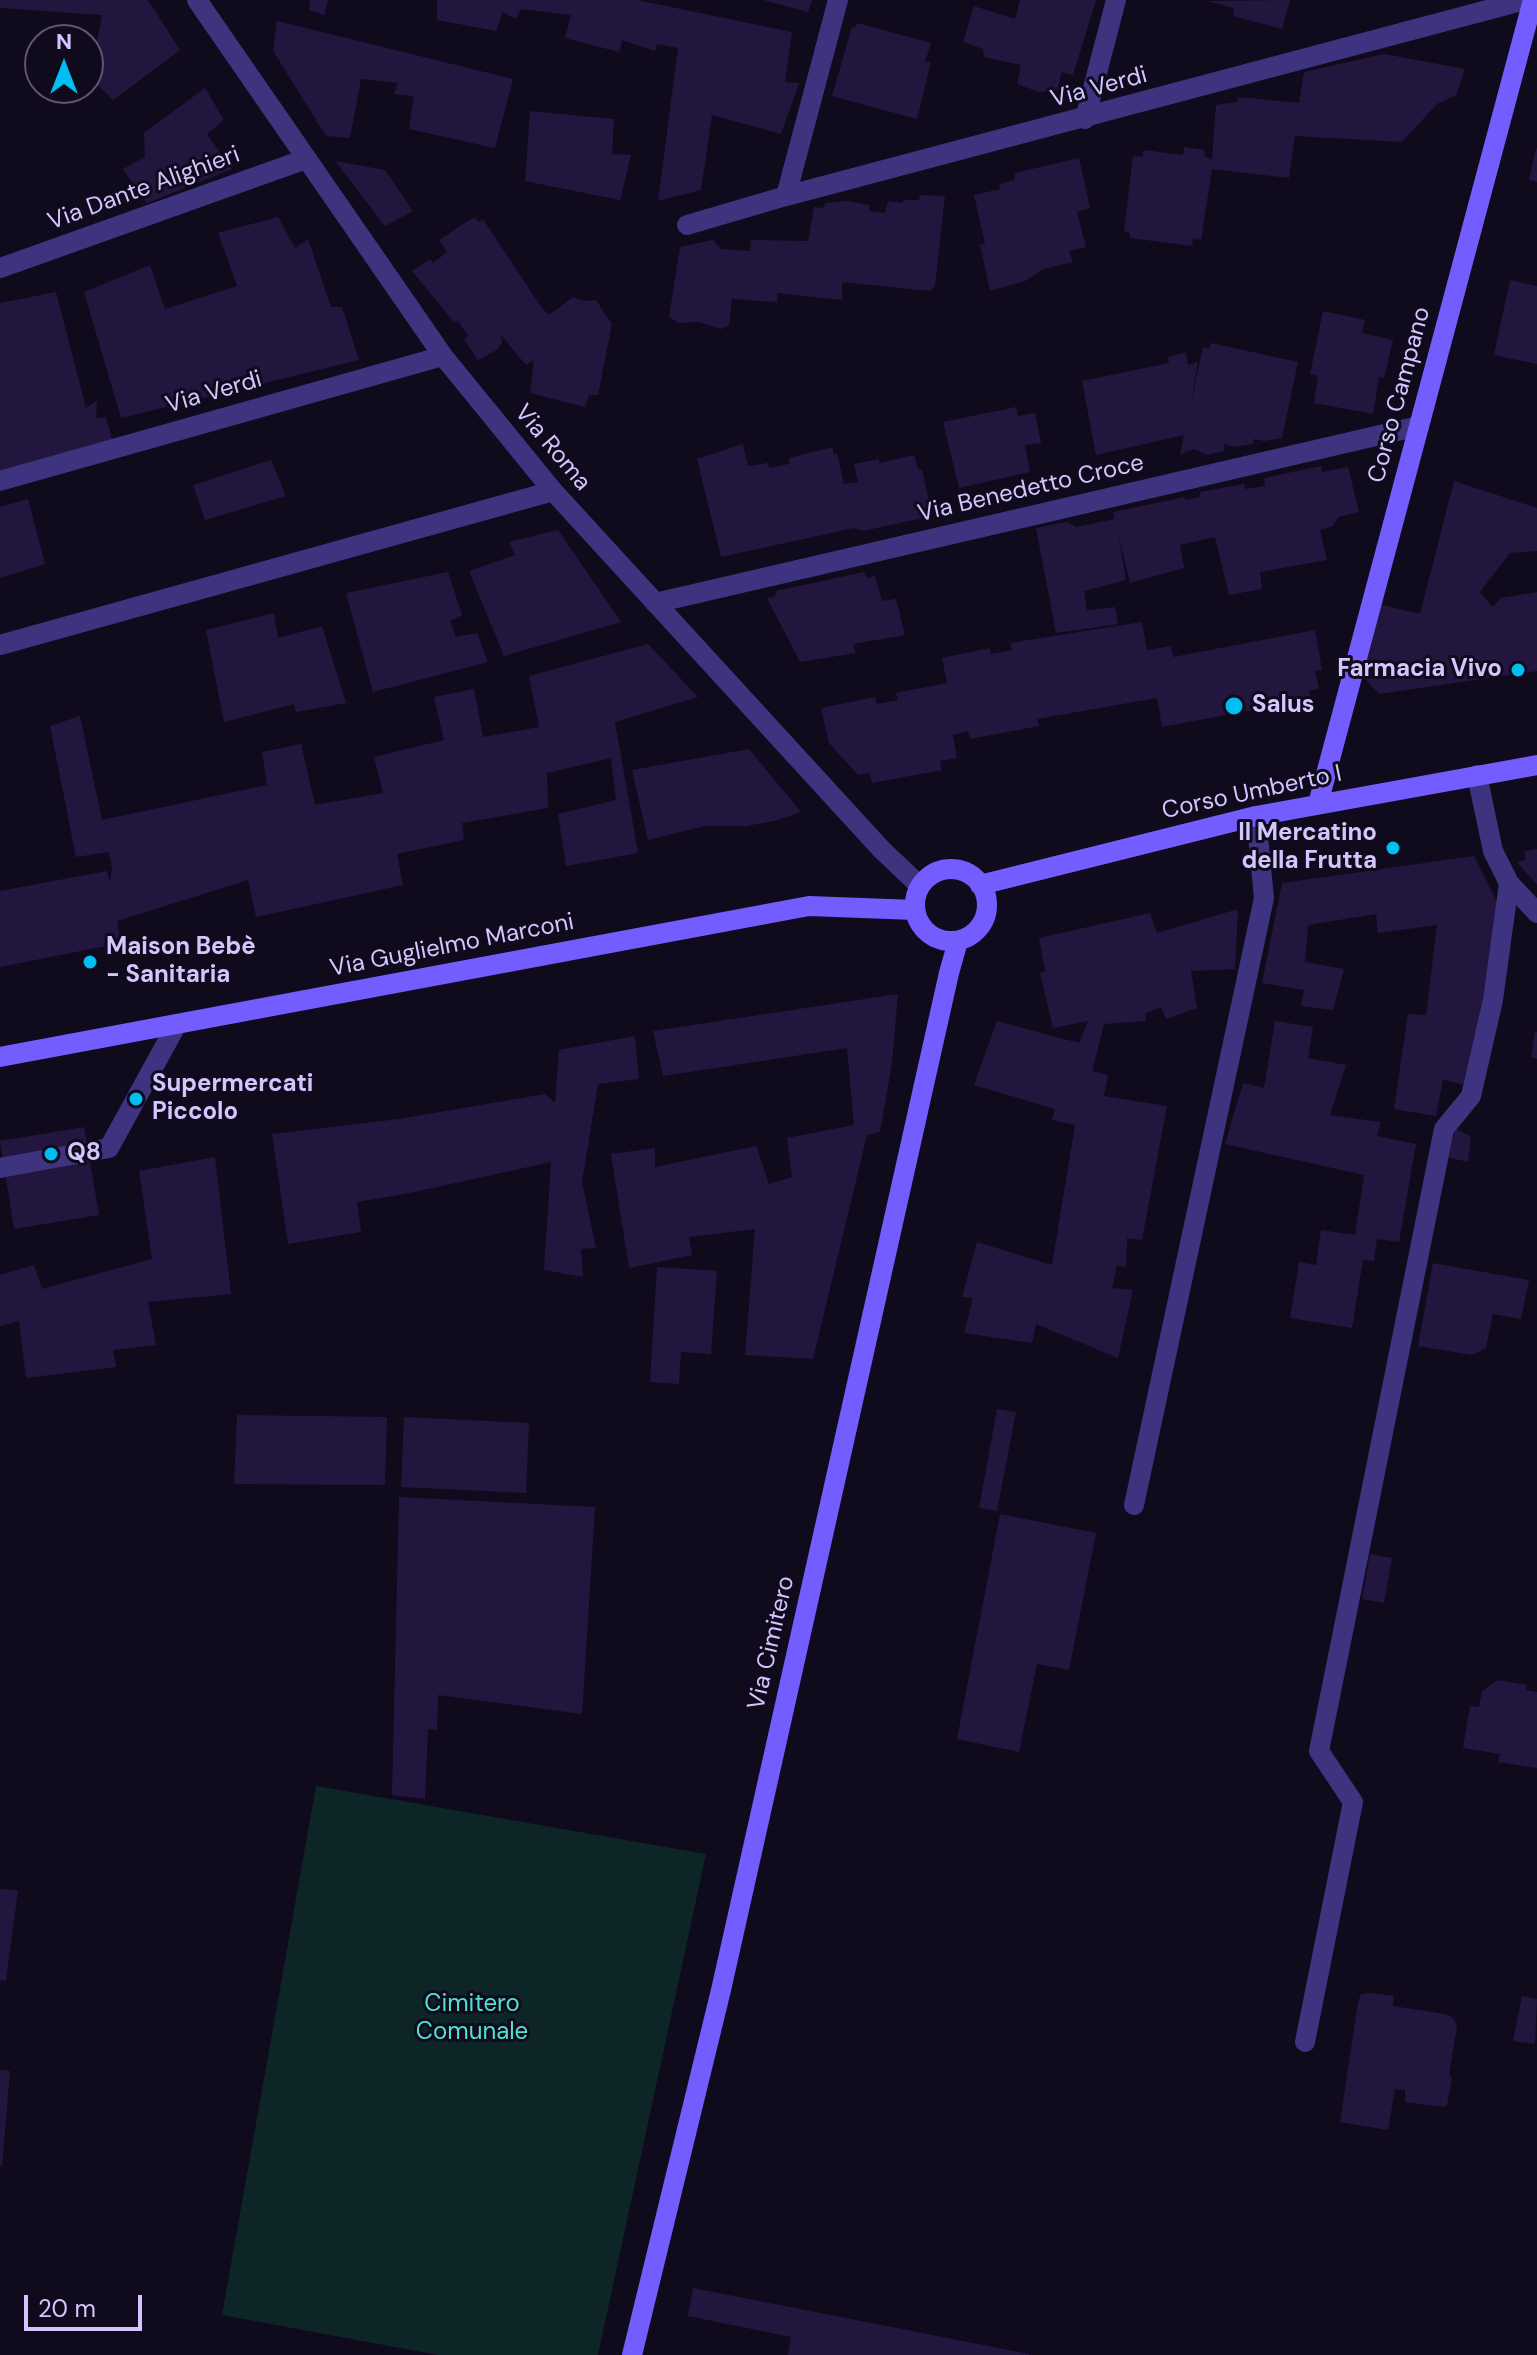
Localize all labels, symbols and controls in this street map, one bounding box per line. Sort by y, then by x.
north arrow [24,24,104,104]
text: N [56,27,72,56]
street label: Via Verdi [1048,61,1150,115]
street label: Via Dante Alighieri [44,141,244,237]
street label: Corso Campano [1363,304,1437,486]
street label: Via Verdi [163,366,265,420]
street label: Via Roma [508,399,596,497]
street label: Via Benedetto Croce [915,449,1147,529]
place label: Farmacia Vivo [1337,656,1502,684]
marker: Farmacia Vivo [1509,661,1527,679]
place label: Salus [1252,692,1315,720]
marker: Salus [1223,695,1245,717]
street label: Corso Umberto I [1160,760,1344,826]
place label: Il Mercatino della Frutta [1238,820,1377,876]
marker: Il Mercatino della Frutta [1384,839,1402,857]
street label: Via Guglielmo Marconi [328,908,576,984]
place label: Maison Bebè - Sanitaria [106,934,256,990]
marker: Maison Bebè - Sanitaria [81,953,99,971]
place label: Supermercati Piccolo [152,1071,313,1127]
marker: Supermercati Piccolo [127,1090,145,1108]
place label: Q8 [67,1140,101,1168]
marker: Q8 [42,1145,60,1163]
street label: Via Cimitero [743,1573,801,1713]
park label: Cimitero Comunale [416,1991,528,2047]
scale bar [28,2279,146,2329]
text: 20 m [38,2293,96,2324]

